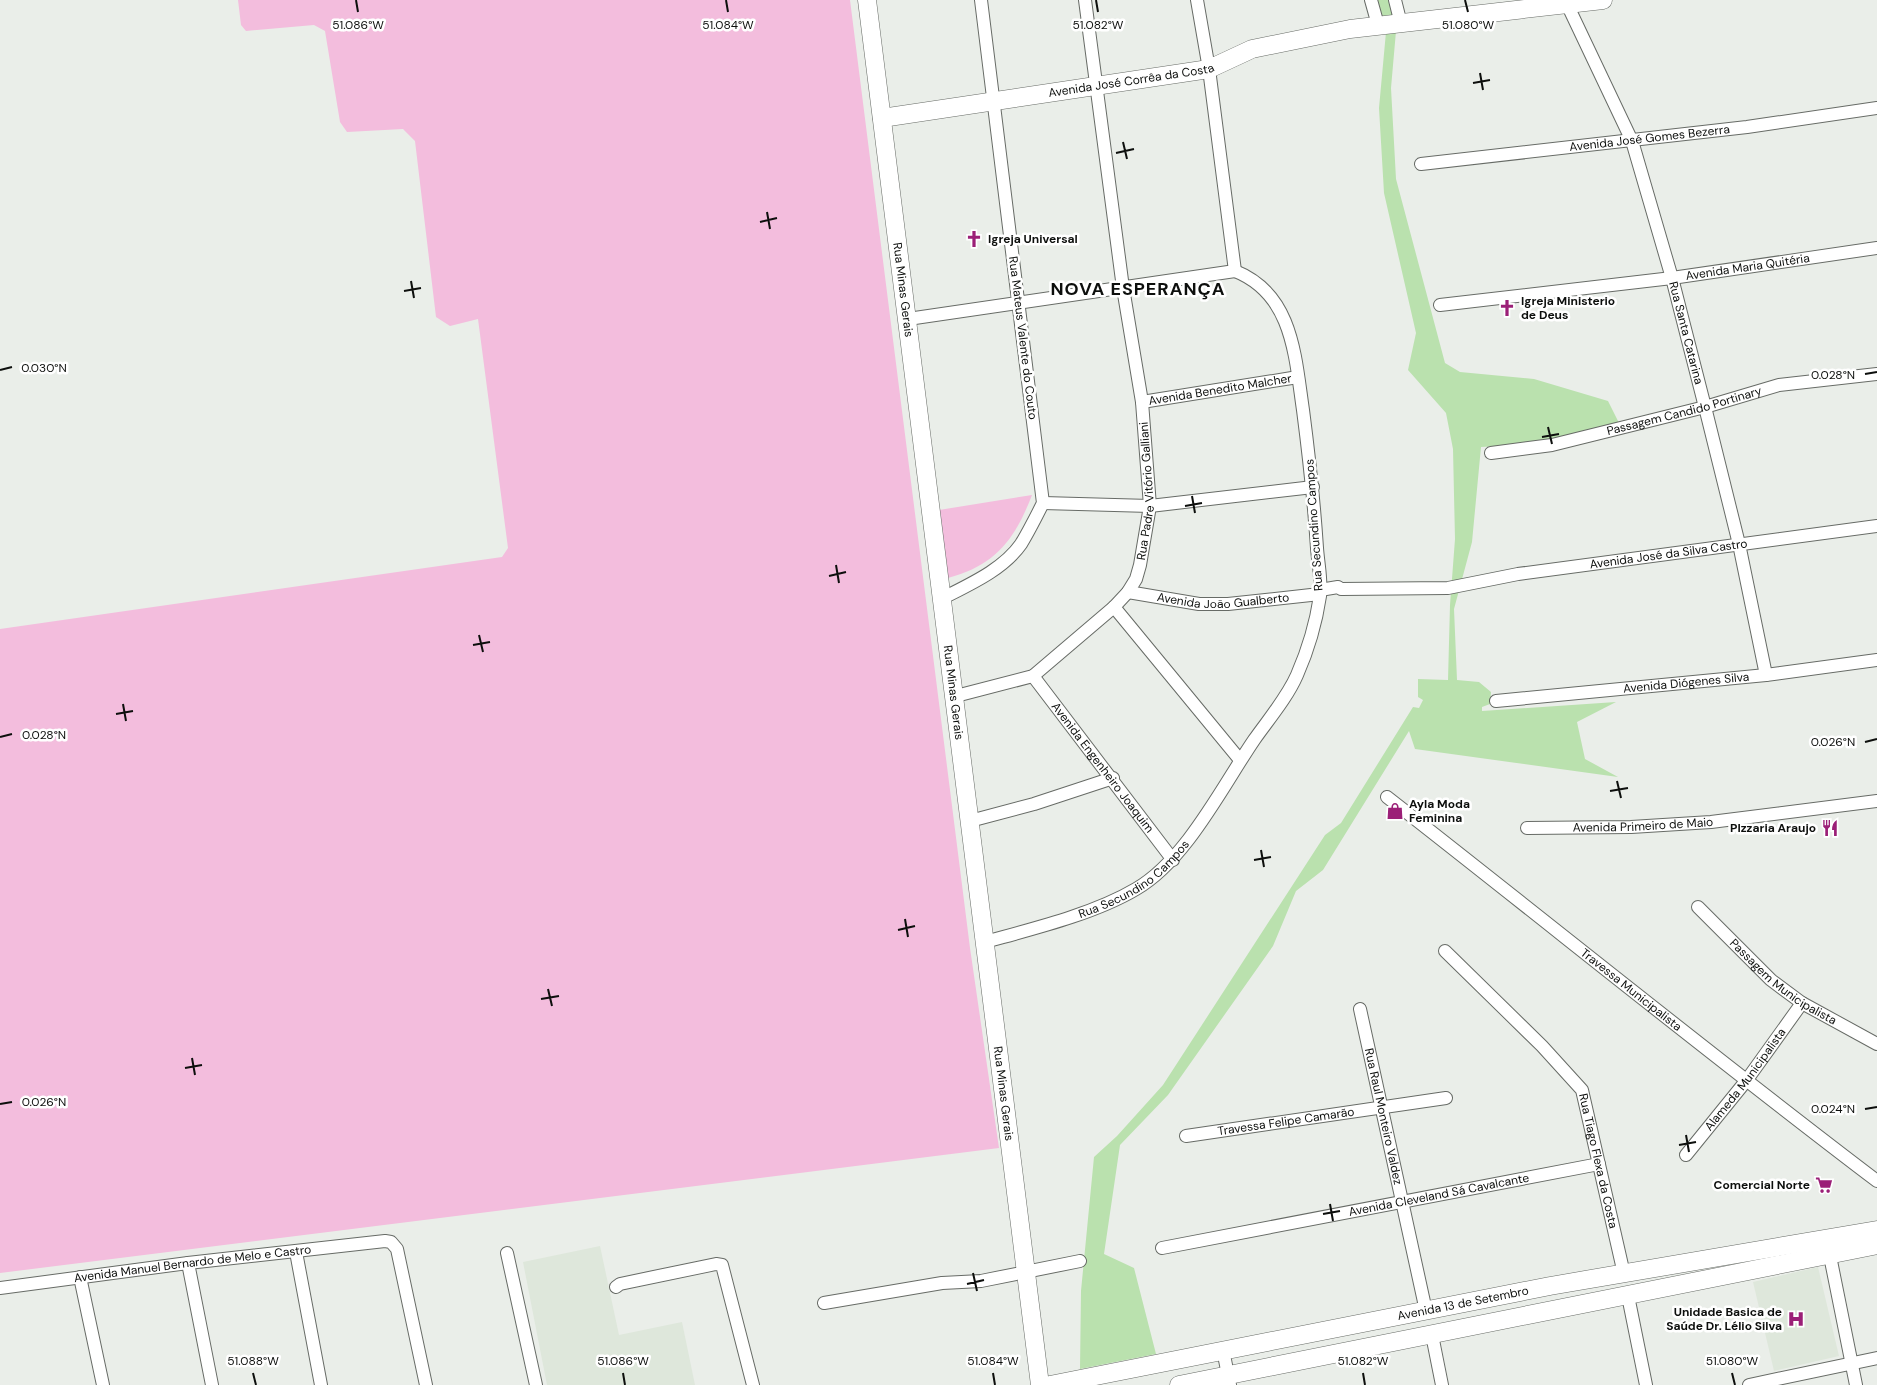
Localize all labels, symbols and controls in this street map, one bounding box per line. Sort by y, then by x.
text: 51.086°W [332,17,384,33]
text: 51.084°W [702,17,754,33]
text: 51.082°W [1073,17,1124,33]
text: 51.080°W [1442,17,1495,33]
street label: Avenida José Corrêa da Costa [1047,60,1217,101]
street label: Avenida José Gomes Bezerra [1568,121,1731,155]
church icon: Igreja Universal [964,229,984,249]
place label: Igreja Universal [988,231,1078,247]
street label: Rua Minas Gerais [889,241,917,338]
street label: Avenida Maria Quitéria [1684,250,1811,284]
street label: Rua Mateus Valente do Couto [1005,255,1041,421]
district label: NOVA ESPERANÇA [1050,277,1226,301]
street label: Rua Santa Catarina [1665,280,1707,386]
place label: Igreja Ministerio de Deus [1521,293,1615,323]
church icon: Igreja Ministerio de Deus [1497,298,1517,318]
text: 0.030°N [21,360,67,376]
text: 0.028°N [1811,367,1855,383]
street label: Avenida Benedito Malcher [1147,370,1293,409]
street label: Passagem Candido Portinary [1605,383,1764,439]
street label: Rua Padre Vitório Galliani [1133,421,1158,561]
street label: Rua Secundino Campos [1301,458,1327,592]
street label: Avenida José da Silva Castro [1589,535,1748,572]
street label: Avenida João Gualberto [1156,589,1290,612]
street label: Rua Minas Gerais [940,644,967,741]
street label: Avenida Diógenes Silva [1622,669,1750,697]
street label: Avenida Engenheiro Joaquim [1048,699,1157,836]
text: 0.028°N [22,727,66,743]
text: 0.026°N [1811,734,1855,750]
place label: Ayla Moda Feminina [1409,796,1470,826]
shop icon: Ayla Moda Feminina [1385,801,1405,821]
street label: Avenida Primeiro de Maio [1573,814,1714,836]
restaurant icon: PIzzaria Araujo [1820,818,1840,838]
place label: PIzzaria Araujo [1730,820,1816,836]
street label: Rua Secundino Campos [1076,837,1193,922]
street label: Passagem Municipalista [1726,935,1839,1028]
street label: Travessa Municipalista [1577,945,1685,1035]
street label: Alameda Municipalista [1701,1025,1789,1134]
street label: Rua Minas Gerais [990,1045,1017,1142]
street label: Rua Raul Monteiro Valdez [1361,1047,1406,1186]
street label: Rua Tiago Flexa da Costa [1575,1092,1621,1230]
text: 0.026°N [22,1094,66,1110]
text: 0.024°N [1811,1101,1855,1117]
street label: Travessa Felipe Camarão [1216,1103,1355,1139]
street label: Avenida Cleveland Sá Cavalcante [1347,1170,1531,1220]
supermarket icon: Comercial Norte [1814,1175,1834,1195]
place label: Comercial Norte [1714,1177,1810,1193]
street label: Avenida Manuel Bernardo de Melo e Castro [73,1241,312,1286]
street label: Avenida 13 de Setembro [1396,1282,1530,1324]
place label: Unidade Basica de Saúde Dr. Lélio Silva [1666,1304,1782,1334]
hospital icon: Unidade Basica de Saúde Dr. Lélio Silva [1786,1309,1806,1329]
text: 51.088°W [227,1353,279,1369]
text: 51.086°W [597,1353,649,1369]
text: 51.084°W [967,1353,1019,1369]
text: 51.082°W [1338,1353,1389,1369]
text: 51.080°W [1706,1353,1759,1369]

